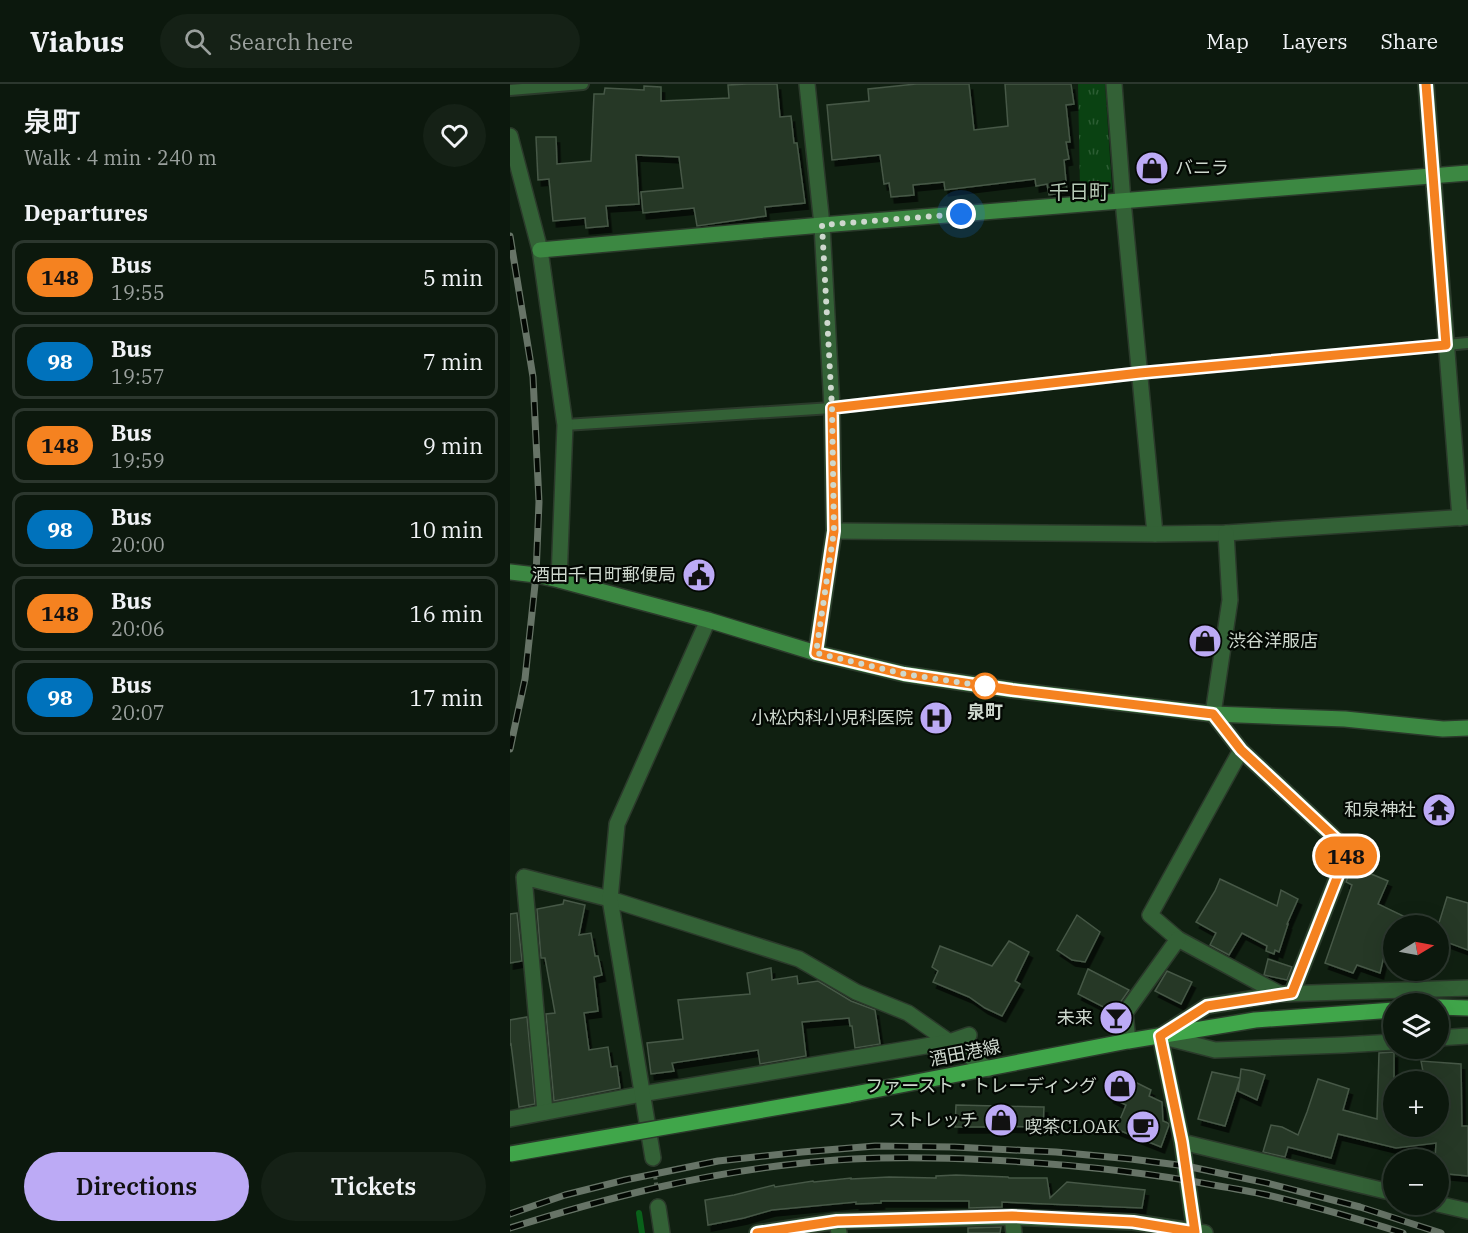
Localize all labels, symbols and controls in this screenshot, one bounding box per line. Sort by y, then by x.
search box [160,14,580,68]
text: Viabus [30,23,124,60]
icon: search [181,25,214,58]
text: Search here [229,27,353,56]
text: Map [1206,27,1249,55]
text: Layers [1282,27,1348,55]
text: Share [1381,27,1438,55]
text: 泉町 [24,103,80,140]
button: heart [423,104,486,167]
text: Walk · 4 min · 240 m [24,144,217,171]
shop icon: バニラ [1134,150,1170,186]
place label: バニラ [1175,156,1229,179]
district label: 千日町 [1049,178,1109,205]
text: Departures [24,198,148,227]
your location [946,199,976,229]
text: Bus [111,250,152,279]
text: 148 [41,263,79,291]
text: 5 min [423,263,483,292]
text: 19:55 [111,279,165,306]
text: Bus [111,334,152,363]
text: 98 [47,347,73,375]
text: 7 min [423,347,483,376]
text: 19:57 [111,363,165,390]
text: Bus [111,418,152,447]
text: 148 [41,431,79,459]
text: 9 min [423,431,483,460]
text: 19:59 [111,447,165,474]
text: Bus [111,502,152,531]
text: 98 [47,515,73,543]
text: 10 min [410,515,483,544]
text: 20:00 [111,531,165,558]
public building icon: 酒田千日町郵便局 [681,557,717,593]
place label: 酒田千日町郵便局 [532,563,676,586]
text: Bus [111,586,152,615]
text: 148 [41,599,79,627]
text: 16 min [410,599,483,628]
text: 20:06 [111,615,165,642]
shop icon: 渋谷洋服店 [1187,623,1223,659]
place label: 渋谷洋服店 [1228,629,1318,652]
text: Bus [111,670,152,699]
marker: 泉町 [972,673,998,699]
text: 98 [47,683,73,711]
text: 17 min [410,683,483,712]
text: 20:07 [111,699,165,726]
hospital icon: 小松内科小児科医院 [918,700,954,736]
place label: 泉町 [967,700,1003,723]
place label: 小松内科小児科医院 [751,706,913,729]
temple icon: 和泉神社 [1421,792,1457,828]
place label: 和泉神社 [1344,798,1416,821]
line badge: 148 [1312,836,1380,876]
text: 148 [1327,842,1365,870]
north arrow [1383,915,1449,981]
map controls [1383,915,1449,1215]
button: layers [1383,993,1449,1059]
bar icon: 未来 [1098,1000,1134,1036]
place label: 未来 [1057,1006,1093,1029]
street label: 酒田港線 [927,1034,1002,1071]
shop icon: ファースト・トレーディング [1102,1068,1138,1104]
button: + [1383,1071,1449,1137]
place label: ファースト・トレーディング [865,1074,1097,1097]
shop icon: ストレッチ [983,1102,1019,1138]
place label: ストレッチ [888,1108,978,1131]
cafe icon: 喫茶CLOAK [1125,1109,1161,1145]
place label: 喫茶CLOAK [1024,1115,1120,1138]
button: − [1383,1149,1449,1215]
button: Directions [24,1152,249,1221]
button: Tickets [261,1152,486,1221]

